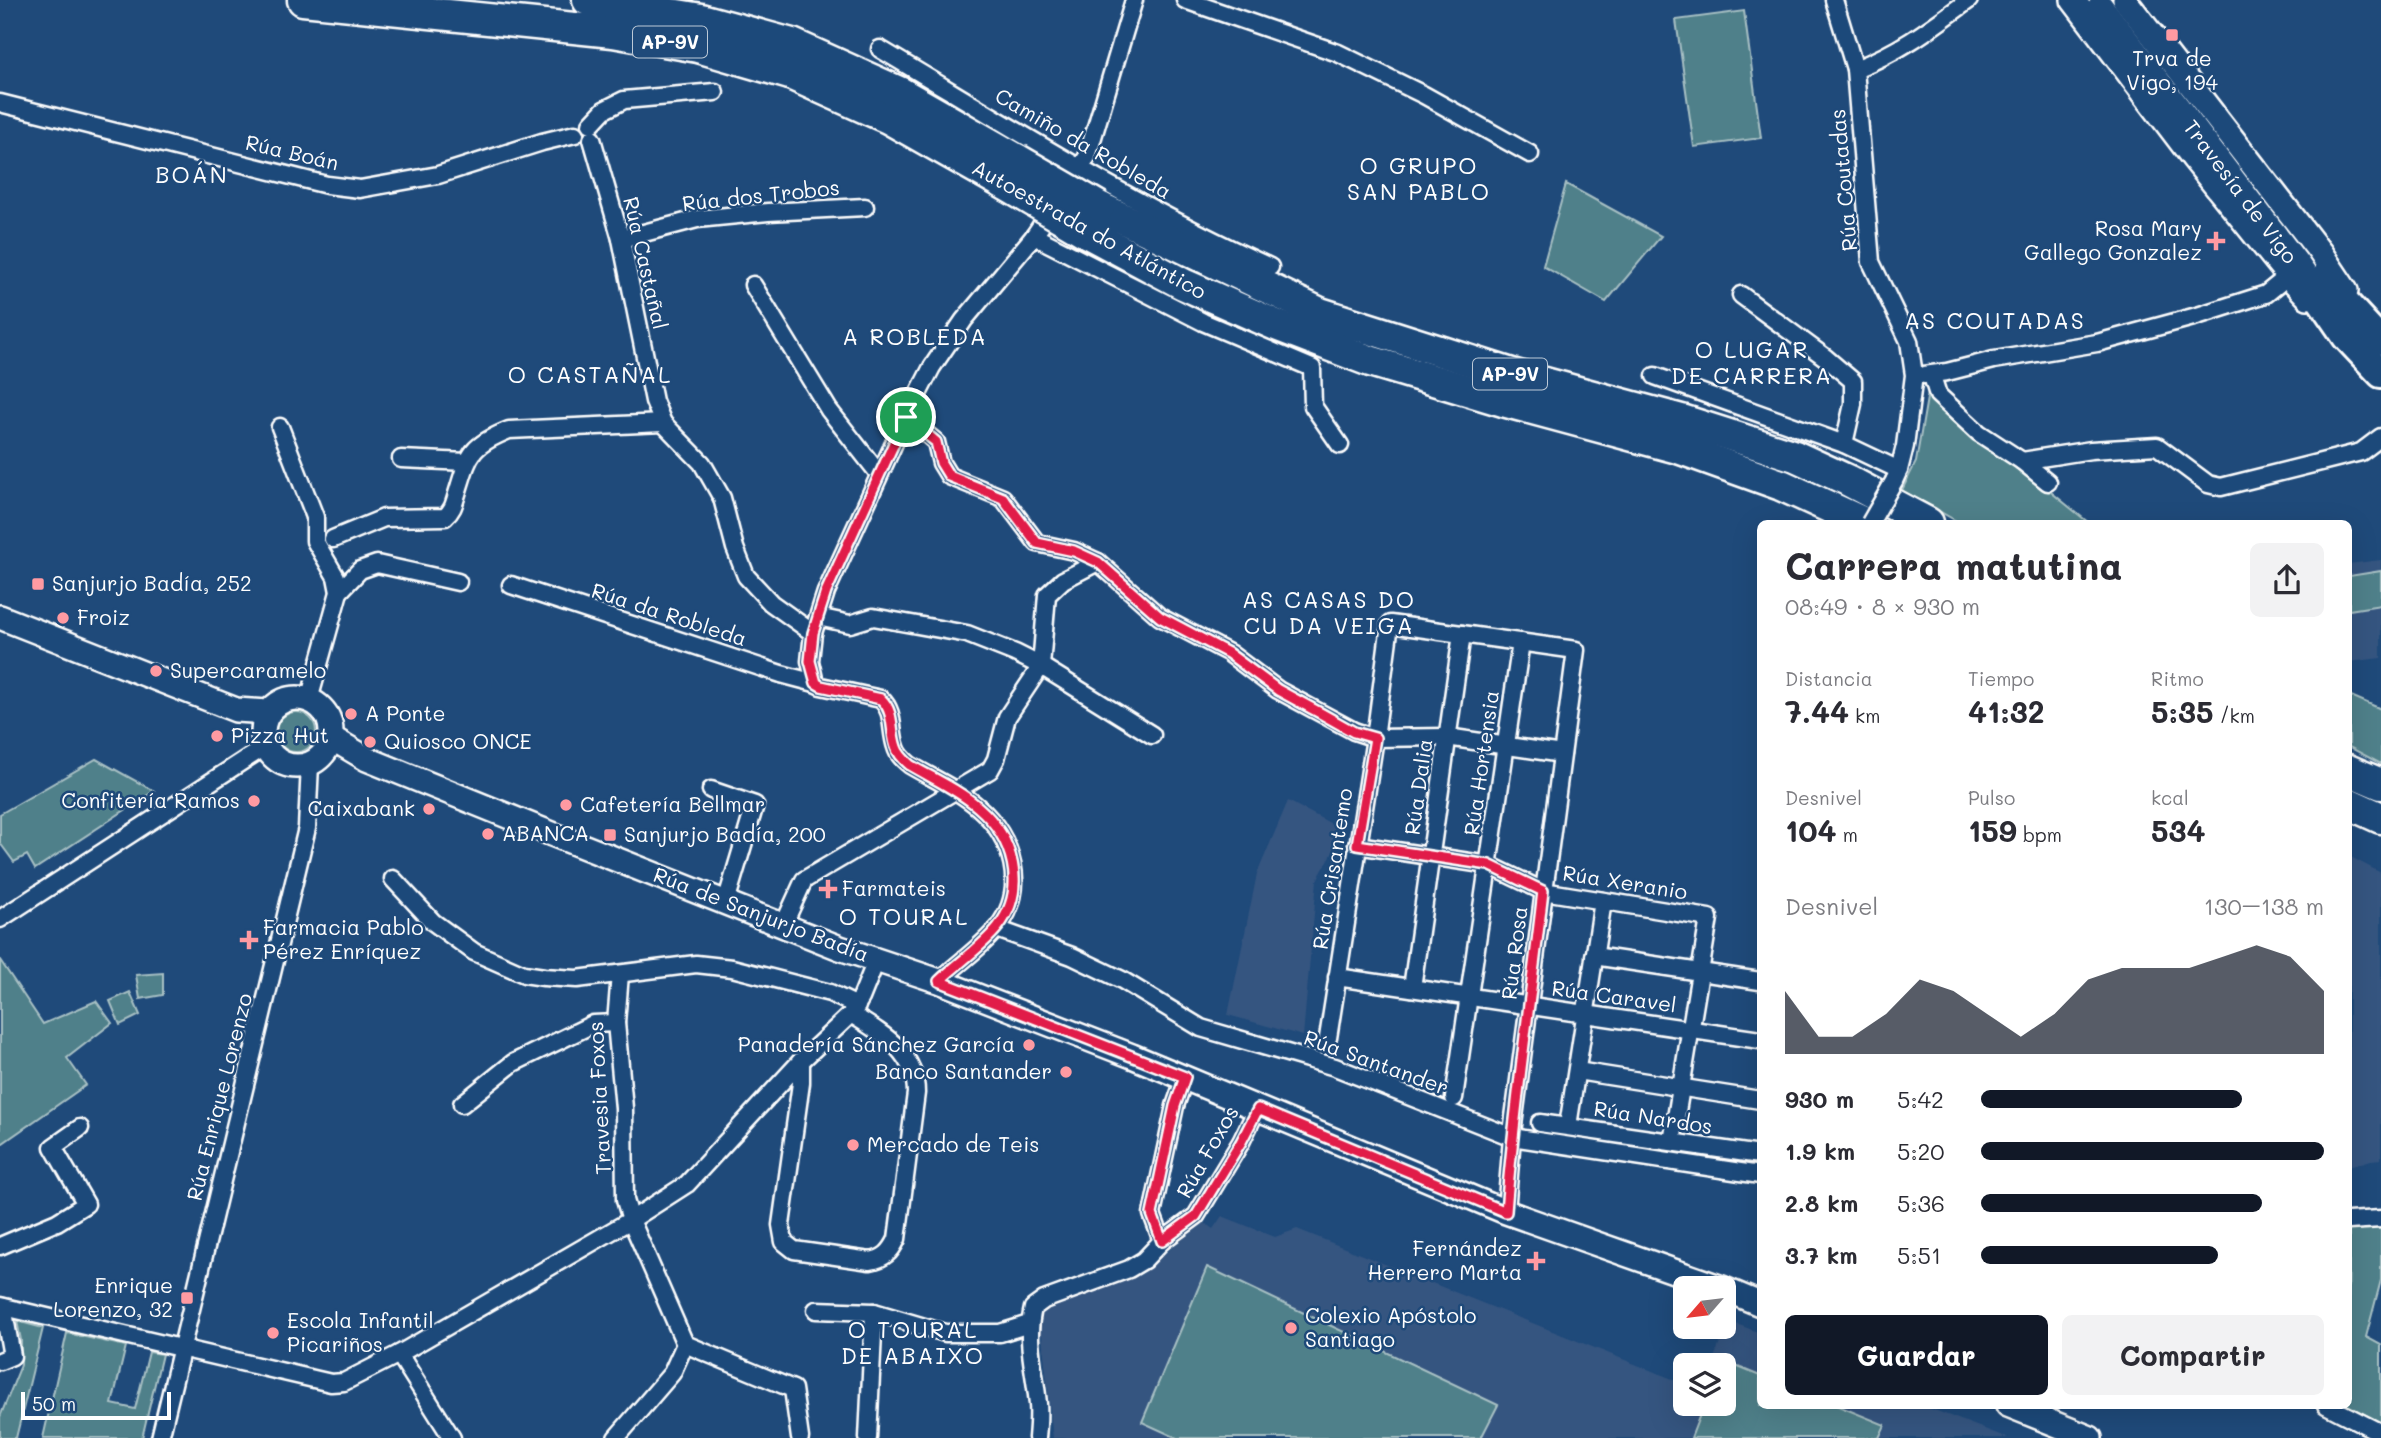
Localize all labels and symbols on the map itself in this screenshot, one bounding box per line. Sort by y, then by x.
road number: AP-9V [633,26,707,58]
marker: Trva de Vigo, 194 [2164,27,2180,43]
place label: Trva de Vigo, 194 [2126,44,2219,95]
street label: Camiño da Robleda [991,81,1177,204]
street label: Rúa Coutadas [1823,108,1862,252]
street label: Travesía de Vigo [2178,114,2304,269]
street label: Rúa Boán [243,128,342,175]
district label: O GRUPO SAN PABLO [1347,150,1491,206]
street label: Autoestrada do Atlántico [968,153,1212,304]
district label: BOÁN [155,159,229,189]
street label: Rúa dos Trobos [681,173,841,216]
street label: Rúa Castañal [618,194,675,332]
place label: Rosa Mary Gallego Gonzalez [2024,214,2202,265]
marker: Rosa Mary Gallego Gonzalez [2208,233,2224,249]
district label: AS COUTADAS [1904,305,2086,335]
district label: A ROBLEDA [842,321,988,351]
district label: O LUGAR DE CARRERA [1671,334,1833,390]
road number: AP-9V [1473,358,1547,390]
district label: O CASTAÑAL [508,359,672,389]
pin [876,387,936,447]
place label: Sanjurjo Badía, 252 [52,569,252,596]
marker: Sanjurjo Badía, 252 [30,576,46,592]
street label: Rúa da Robleda [588,576,751,651]
district label: AS CASAS DO CU DA VEIGA [1242,584,1416,640]
place label: Froiz [77,603,130,630]
marker: Froiz [55,610,71,626]
place label: Supercaramelo [170,656,326,683]
marker: Supercaramelo [148,663,164,679]
street label: Rúa Hortensia [1457,688,1504,837]
place label: A Ponte [365,699,445,726]
marker: A Ponte [343,706,359,722]
place label: Pizza Hut [231,721,329,748]
place label: Quiosco ONCE [384,727,532,754]
marker: Pizza Hut [209,728,225,744]
marker: Quiosco ONCE [362,734,378,750]
street label: Rúa Dalia [1397,737,1438,837]
place label: Confitería Ramos [61,786,240,813]
street label: Rúa Crisantemo [1305,786,1358,951]
place label: Cafetería Bellmar [580,790,765,817]
marker: Confitería Ramos [246,793,262,809]
place label: Caixabank [307,794,415,821]
marker: Cafetería Bellmar [558,797,574,813]
marker: Caixabank [421,801,437,817]
place label: ABANCA [502,819,589,846]
place label: Sanjurjo Badía, 200 [624,820,826,847]
marker: ABANCA [480,826,496,842]
marker: Sanjurjo Badía, 200 [602,827,618,843]
street label: Rúa Xeranio [1561,858,1689,905]
street label: Rúa de Sanjurjo Badía [650,860,873,967]
place label: Farmateis [842,874,946,901]
marker: Farmateis [820,881,836,897]
district label: O TOURAL [839,901,969,931]
street label: Rúa Rosa [1494,905,1533,1001]
place label: Farmacia Pablo Pérez Enríquez [263,913,424,964]
marker: Farmacia Pablo Pérez Enríquez [241,932,257,948]
street label: Rúa Caravel [1550,973,1678,1018]
street label: Rúa Enrique Lorenzo [180,990,257,1203]
street label: Travesia Foxos [581,1021,616,1175]
street label: Rúa Santander [1300,1023,1453,1100]
place label: Panadería Sánchez García [738,1030,1015,1057]
marker: Panadería Sánchez García [1021,1037,1037,1053]
place label: Banco Santander [875,1057,1052,1084]
marker: Banco Santander [1058,1064,1074,1080]
street label: Rúa Nardos [1592,1094,1715,1139]
street label: Rúa Foxos [1169,1100,1244,1202]
place label: Mercado de Teis [867,1130,1040,1157]
marker: Mercado de Teis [845,1137,861,1153]
place label: Fernández Herrero Marta [1368,1234,1522,1285]
marker: Fernández Herrero Marta [1528,1253,1544,1269]
place label: Enrique Lorenzo, 32 [53,1271,173,1322]
north arrow [1673,1276,1736,1339]
marker: Enrique Lorenzo, 32 [179,1290,195,1306]
place label: Colexio Apóstolo Santiago [1305,1301,1477,1352]
place label: Escola Infantil Picariños [287,1306,434,1357]
district label: O TOURAL DE ABAIXO [841,1314,985,1370]
marker: Colexio Apóstolo Santiago [1283,1320,1299,1336]
marker: Escola Infantil Picariños [265,1325,281,1341]
scale bar [21,1389,172,1421]

